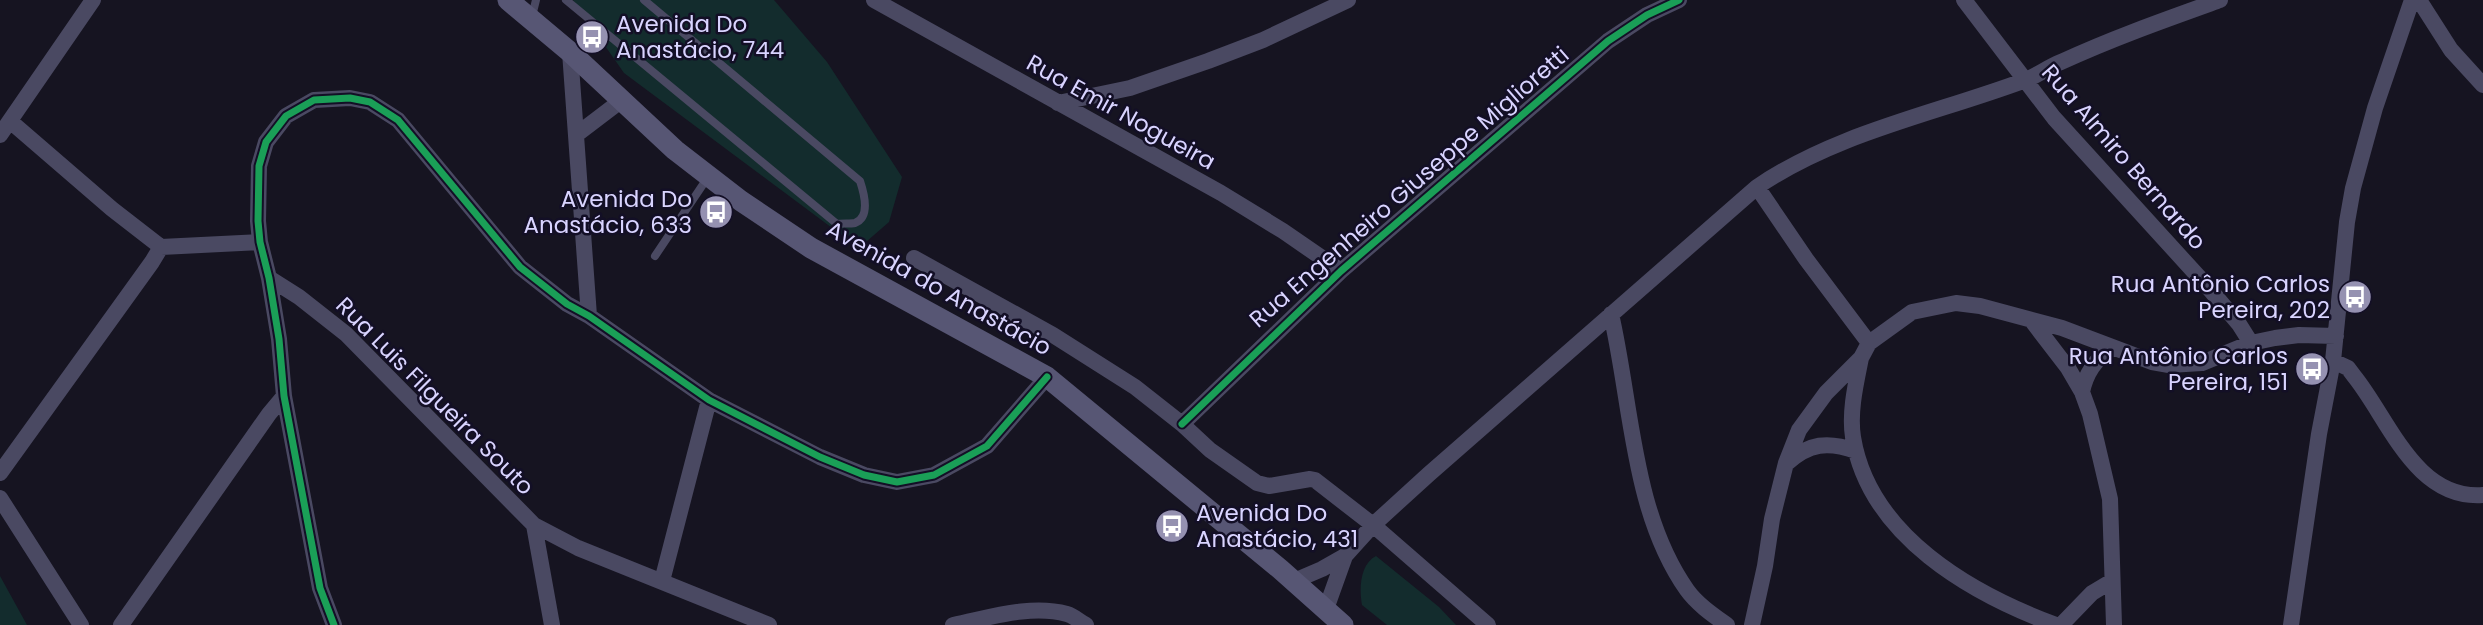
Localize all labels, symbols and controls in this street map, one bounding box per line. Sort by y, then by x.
place label: Avenida Do Anastácio, 744 [616,8,784,66]
bus stop icon: Avenida Do Anastácio, 744 [573,18,611,56]
street label: Rua Engenheiro Giuseppe Miglioretti [1242,39,1576,335]
street label: Rua Emir Nogueira [1021,47,1221,177]
street label: Rua Almiro Bernardo [2034,57,2214,257]
place label: Avenida Do Anastácio, 633 [524,183,692,241]
bus stop icon: Avenida Do Anastácio, 633 [697,193,735,231]
street label: Avenida do Anastácio [821,213,1057,363]
place label: Rua Antônio Carlos Pereira, 202 [2111,268,2330,326]
bus stop icon: Rua Antônio Carlos Pereira, 202 [2336,278,2374,316]
street label: Rua Luis Filgueira Souto [329,290,541,502]
place label: Rua Antônio Carlos Pereira, 151 [2069,340,2288,398]
bus stop icon: Rua Antônio Carlos Pereira, 151 [2293,350,2331,388]
place label: Avenida Do Anastácio, 431 [1196,497,1358,555]
bus stop icon: Avenida Do Anastácio, 431 [1153,507,1191,545]

